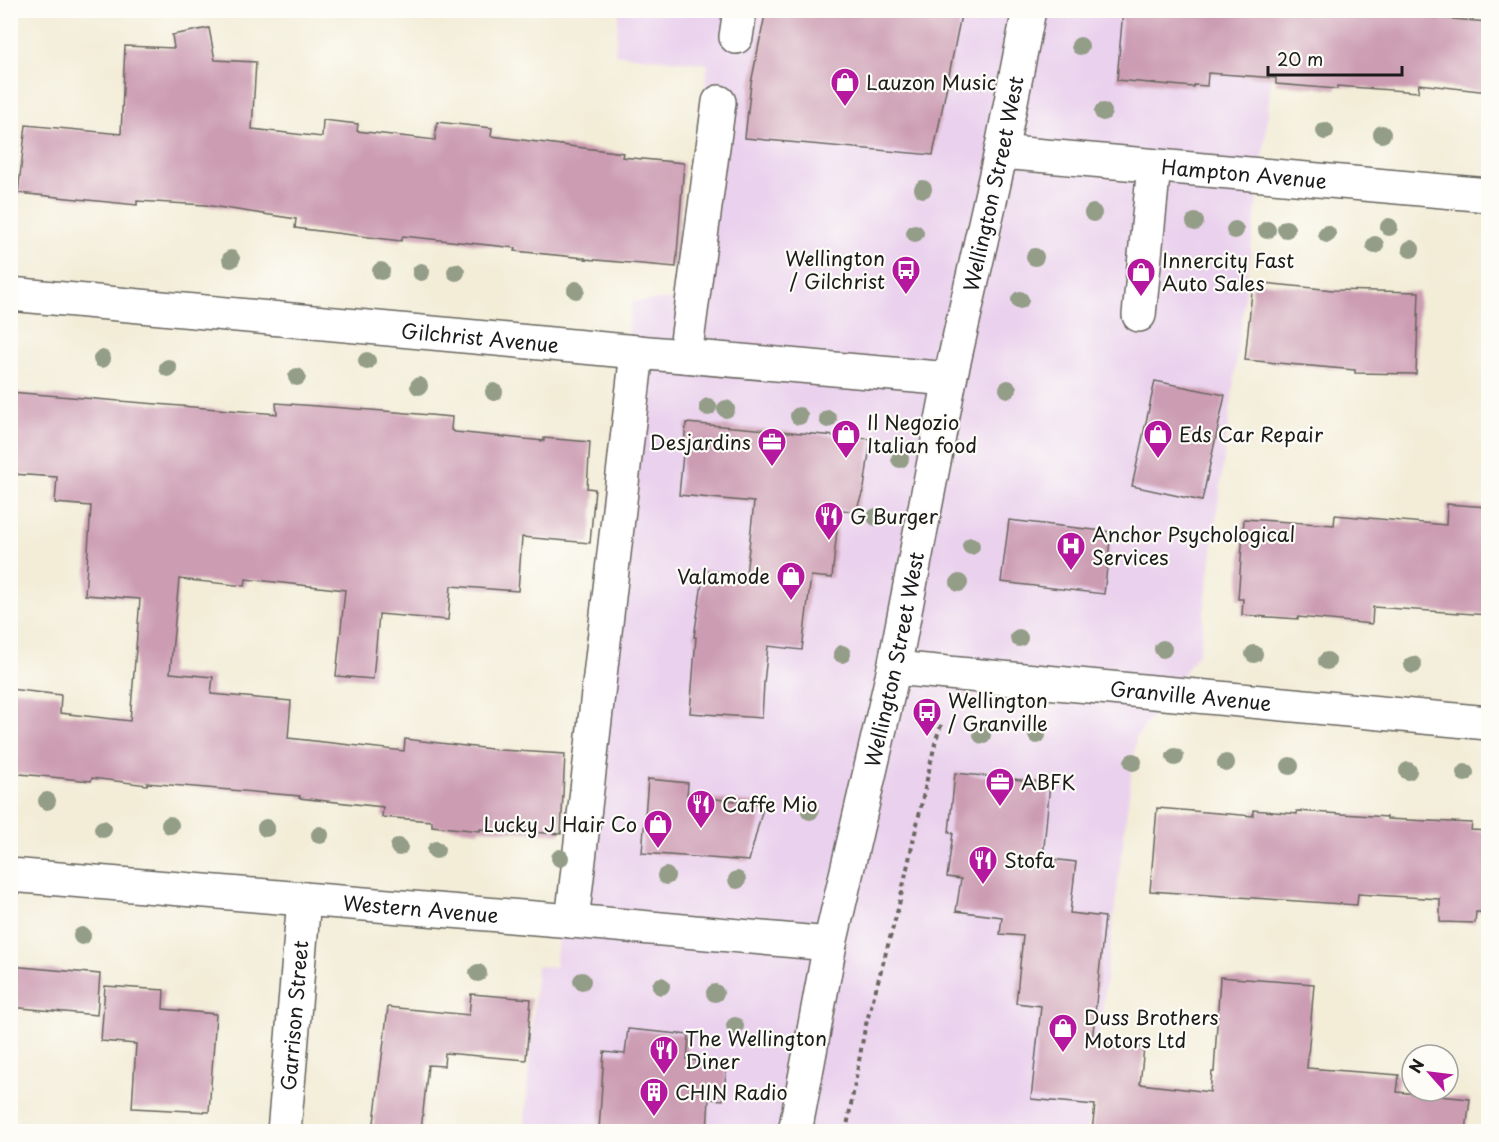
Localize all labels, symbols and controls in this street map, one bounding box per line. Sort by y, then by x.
scale bar [1268,39,1402,77]
text: 20 m [1277,45,1323,72]
shop icon: Lauzon Music [829,66,861,108]
place label: Lauzon Music [866,67,996,97]
street label: Wellington Street West [955,74,1031,294]
street label: Hampton Avenue [1160,151,1328,196]
place label: Wellington / Gilchrist [785,243,885,296]
place label: Innercity Fast Auto Sales [1162,245,1294,298]
bus stop icon: Wellington / Gilchrist [890,254,922,296]
shop icon: Innercity Fast Auto Sales [1125,256,1157,298]
street label: Gilchrist Avenue [400,315,560,360]
place label: Il Negozio Italian food [867,407,977,460]
shop icon: Il Negozio Italian food [830,418,862,460]
shop icon: Eds Car Repair [1142,418,1174,460]
place label: Eds Car Repair [1179,419,1324,449]
office icon: Desjardins [756,426,788,468]
place label: Desjardins [650,427,751,457]
restaurant icon: G Burger [813,500,845,542]
place label: G Burger [850,501,939,531]
place label: Anchor Psychological Services [1092,519,1295,572]
hospital icon: Anchor Psychological Services [1055,530,1087,572]
street label: Wellington Street West [857,549,931,770]
shop icon: Valamode [775,560,807,602]
place label: Valamode [677,561,770,591]
street label: Granville Avenue [1109,673,1273,718]
place label: Wellington / Granville [948,685,1048,738]
bus stop icon: Wellington / Granville [911,696,943,738]
office icon: ABFK [984,766,1016,808]
place label: ABFK [1021,767,1076,797]
restaurant icon: Caffe Mio [685,788,717,830]
place label: Caffe Mio [722,789,818,819]
shop icon: Lucky J Hair Co [642,808,674,850]
place label: Lucky J Hair Co [484,809,637,839]
restaurant icon: Stofa [967,844,999,886]
place label: Stofa [1004,845,1055,875]
street label: Western Avenue [342,887,500,930]
street label: Garrison Street [273,939,315,1092]
place label: Duss Brothers Motors Ltd [1084,1002,1219,1055]
shop icon: Duss Brothers Motors Ltd [1047,1012,1079,1054]
place label: The Wellington Diner [685,1023,827,1076]
restaurant icon: The Wellington Diner [648,1034,680,1076]
north arrow [1400,1043,1460,1103]
text: N [1402,1054,1429,1077]
building icon: CHIN Radio [638,1076,670,1118]
place label: CHIN Radio [675,1077,788,1107]

